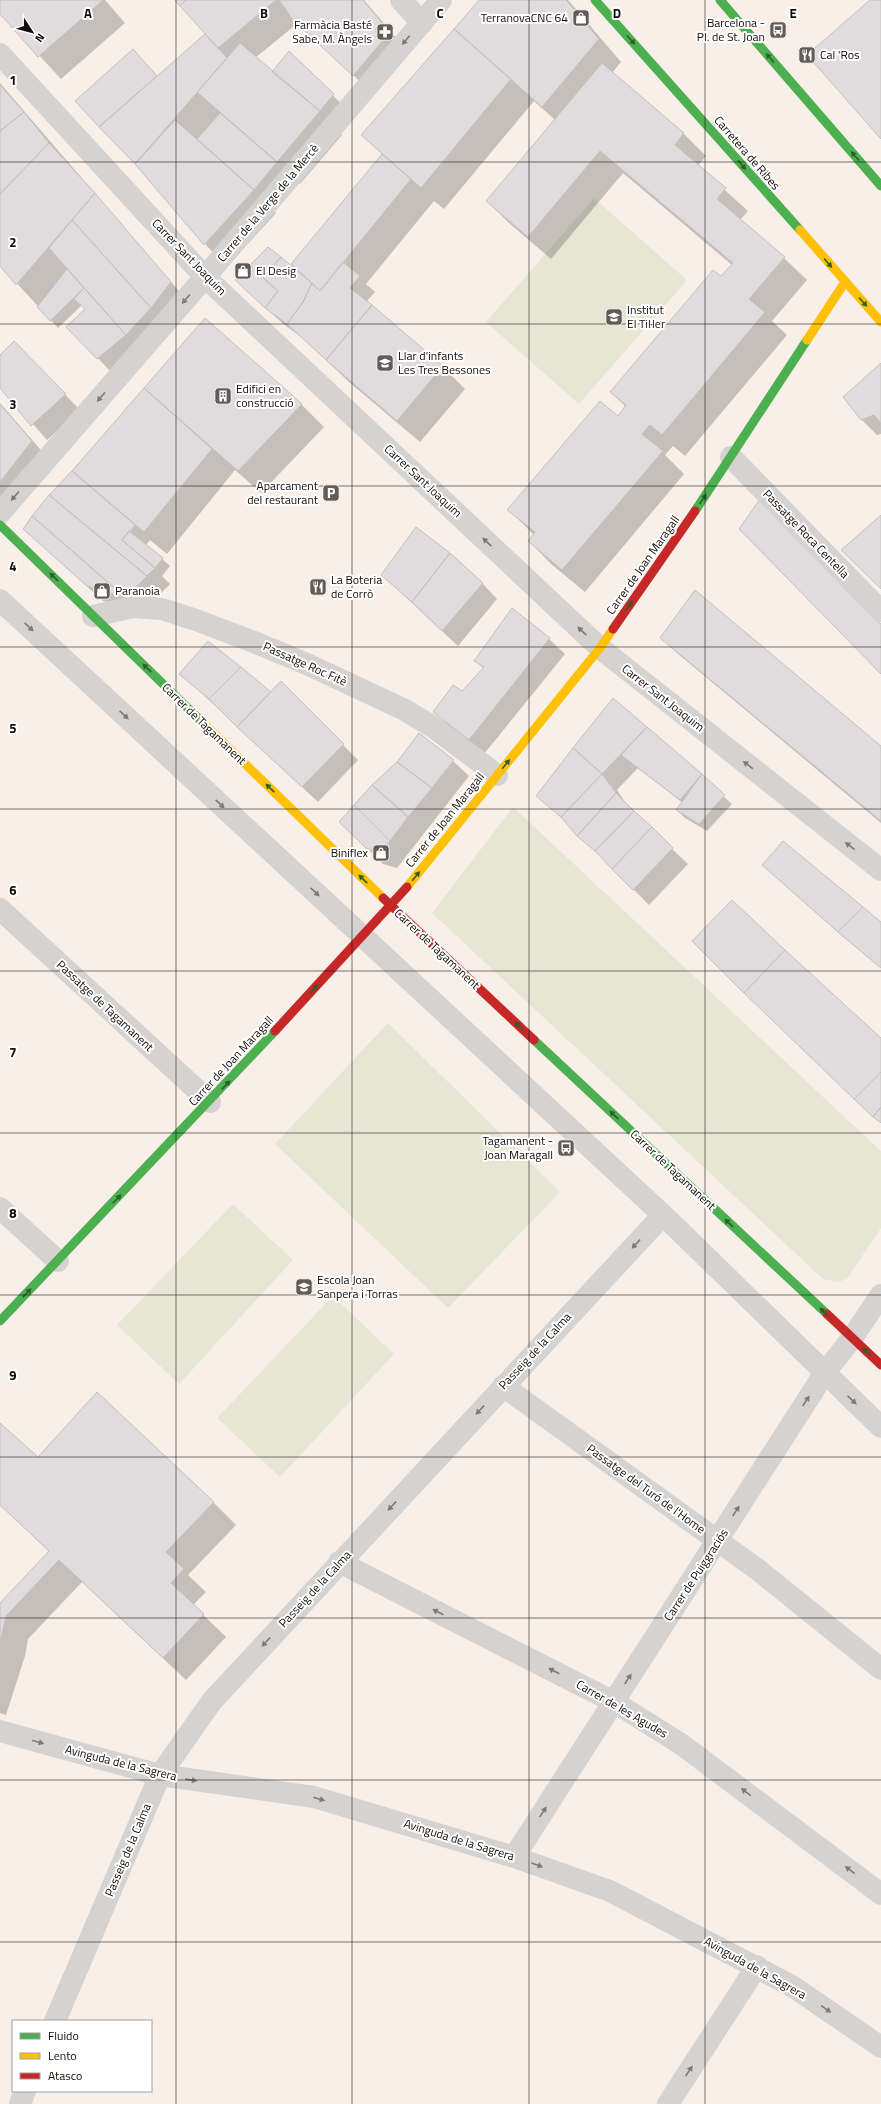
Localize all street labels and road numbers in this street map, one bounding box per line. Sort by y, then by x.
street label: Carretera de Ribes [710,111,785,194]
street label: Carrer de la Verge de la Mercè [212,139,323,266]
street label: Carrer Sant Joaquim [148,214,231,299]
street label: Carrer Sant Joaquim [380,439,467,522]
street label: Passatge Roca Centella [759,485,854,583]
street label: Carrer de Joan Maragall [601,511,684,618]
street label: Passatge Roc Fitè [260,637,350,691]
street label: Carrer Sant Joaquim [618,659,709,736]
street label: Carrer de Tagamanent [158,678,252,770]
street label: Carrer de Joan Maragall [400,768,489,871]
street label: Carrer de Tagamanent [390,904,485,994]
street label: Passatge de Tagamanent [52,955,159,1056]
street label: Carrer de Joan Maragall [184,1011,278,1110]
street label: Carrer de Tagamanent [626,1125,721,1215]
street label: Passeig de la Calma [494,1308,576,1394]
street label: Passatge del Turó de l'Home [583,1439,710,1538]
street label: Carrer de Puiggraciós [658,1524,733,1625]
street label: Passeig de la Calma [274,1546,356,1632]
street label: Carrer de les Agudes [573,1675,672,1743]
street label: Avinguda de la Sagrera [63,1739,179,1786]
street label: Passeig de la Calma [99,1800,156,1899]
street label: Avinguda de la Sagrera [402,1814,517,1865]
street label: Avinguda de la Sagrera [700,1931,810,2004]

